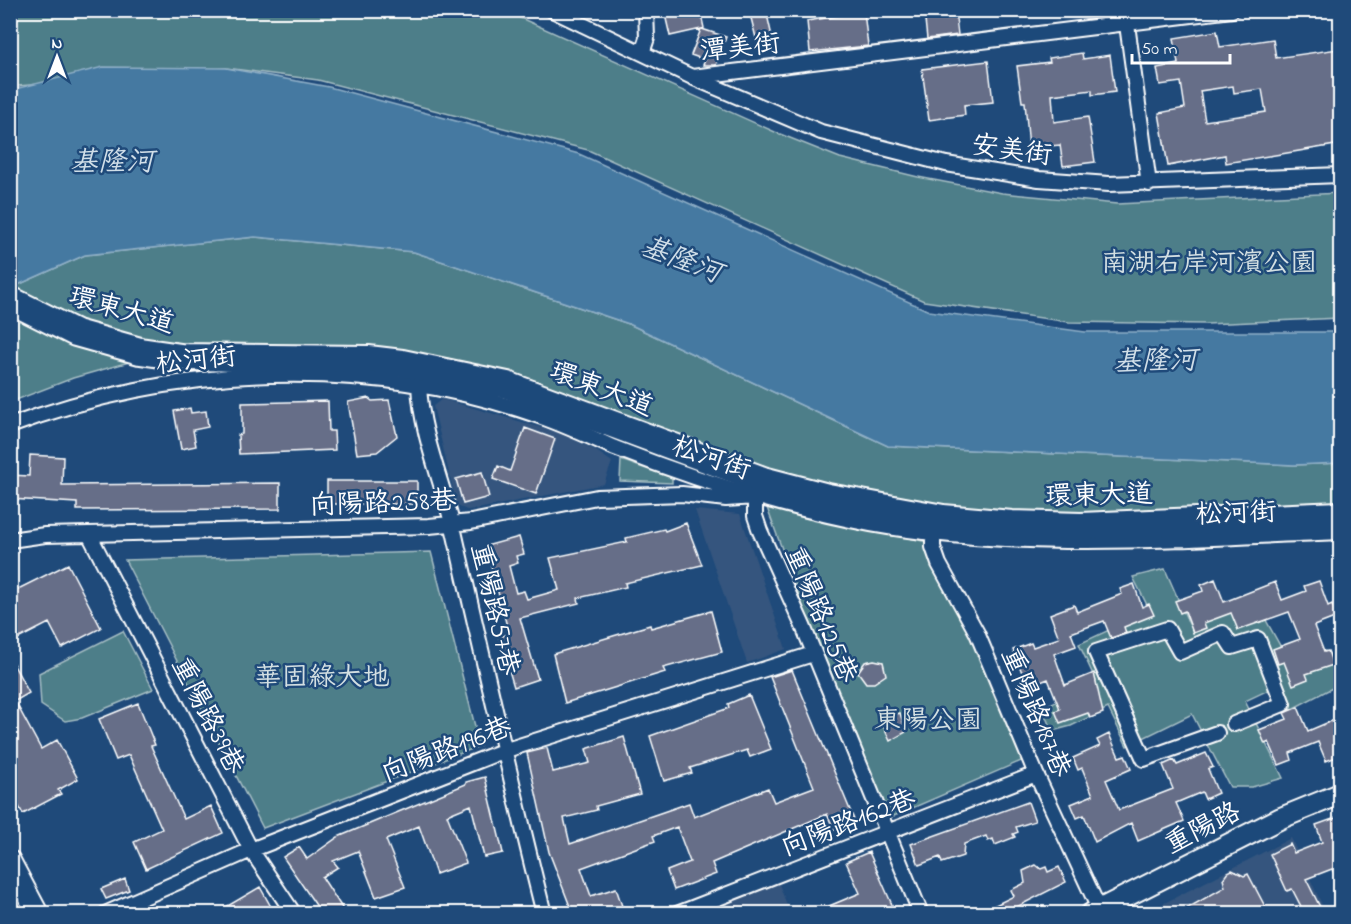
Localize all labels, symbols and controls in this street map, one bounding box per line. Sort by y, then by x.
street label: 潭美街 [698,25,783,72]
north arrow [27,27,87,87]
scale bar [1132,27,1230,65]
text: N [52,32,63,56]
text: 50 m [1141,37,1178,63]
street label: 安美街 [969,127,1054,176]
water label: 基隆河 [70,143,158,184]
water label: 基隆河 [634,227,731,297]
park label: 南湖右岸河濱公園 [1101,245,1317,284]
street label: 環東大道 [64,278,179,345]
street label: 松河街 [154,338,239,385]
water label: 基隆河 [1113,341,1201,384]
street label: 環東大道 [544,353,659,428]
street label: 松河街 [667,428,756,491]
street label: 環東大道 [1045,476,1153,517]
street label: 向陽路258巷 [309,482,457,527]
street label: 松河街 [1195,494,1277,535]
street label: 重陽路57巷 [459,540,528,680]
street label: 重陽路125巷 [773,540,866,690]
street label: 重陽路187巷 [990,642,1080,784]
street label: 重陽路39巷 [161,651,253,782]
park label: 華固綠大地 [255,659,390,698]
park label: 東陽公園 [874,702,982,741]
street label: 向陽路196巷 [376,709,518,794]
street label: 向陽路162巷 [776,781,922,868]
street label: 重陽路 [1158,793,1248,865]

